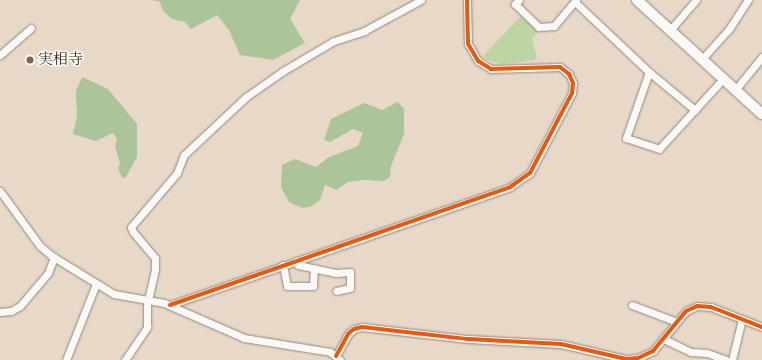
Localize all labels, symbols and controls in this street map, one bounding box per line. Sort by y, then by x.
place label: 実相寺 [38,51,83,69]
marker: 実相寺 [25,55,35,65]

